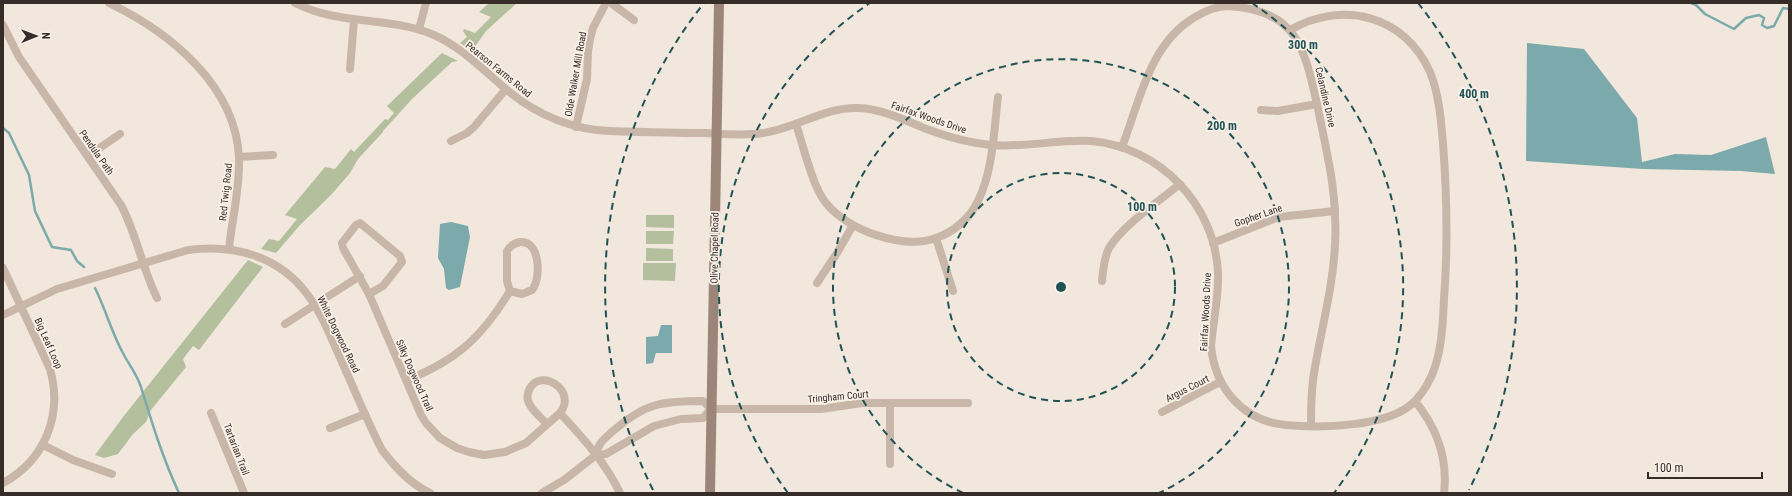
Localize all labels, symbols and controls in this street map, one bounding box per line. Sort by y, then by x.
north arrow [16,16,56,56]
street label: Olde Walker Mill Road [563,31,588,117]
text: N [39,32,52,40]
text: 300 m [1288,38,1318,52]
street label: Pearson Farms Road [463,39,534,99]
street label: Celandine Drive [1313,66,1338,129]
text: 400 m [1459,87,1489,101]
street label: Fairfax Woods Drive [890,99,968,136]
text: 200 m [1207,119,1237,133]
street label: Pendula Path [77,128,116,177]
street label: Red Twig Road [217,163,234,222]
text: 100 m [1127,200,1157,214]
street label: Gopher Lane [1233,202,1284,229]
street label: Olive Chapel Road [708,212,721,284]
street label: Fairfax Woods Drive [1198,272,1213,352]
centre of rings [1054,280,1068,294]
street label: White Dogwood Road [315,294,362,375]
street label: Big Leaf Loop [32,316,65,370]
street label: Silky Dogwood Trail [394,338,435,413]
street label: Argus Court [1164,373,1211,404]
street label: Tringham Court [807,388,869,405]
street label: Tartarian Trail [222,422,251,477]
scale bar [1648,454,1762,480]
text: 100 m [1654,461,1684,475]

